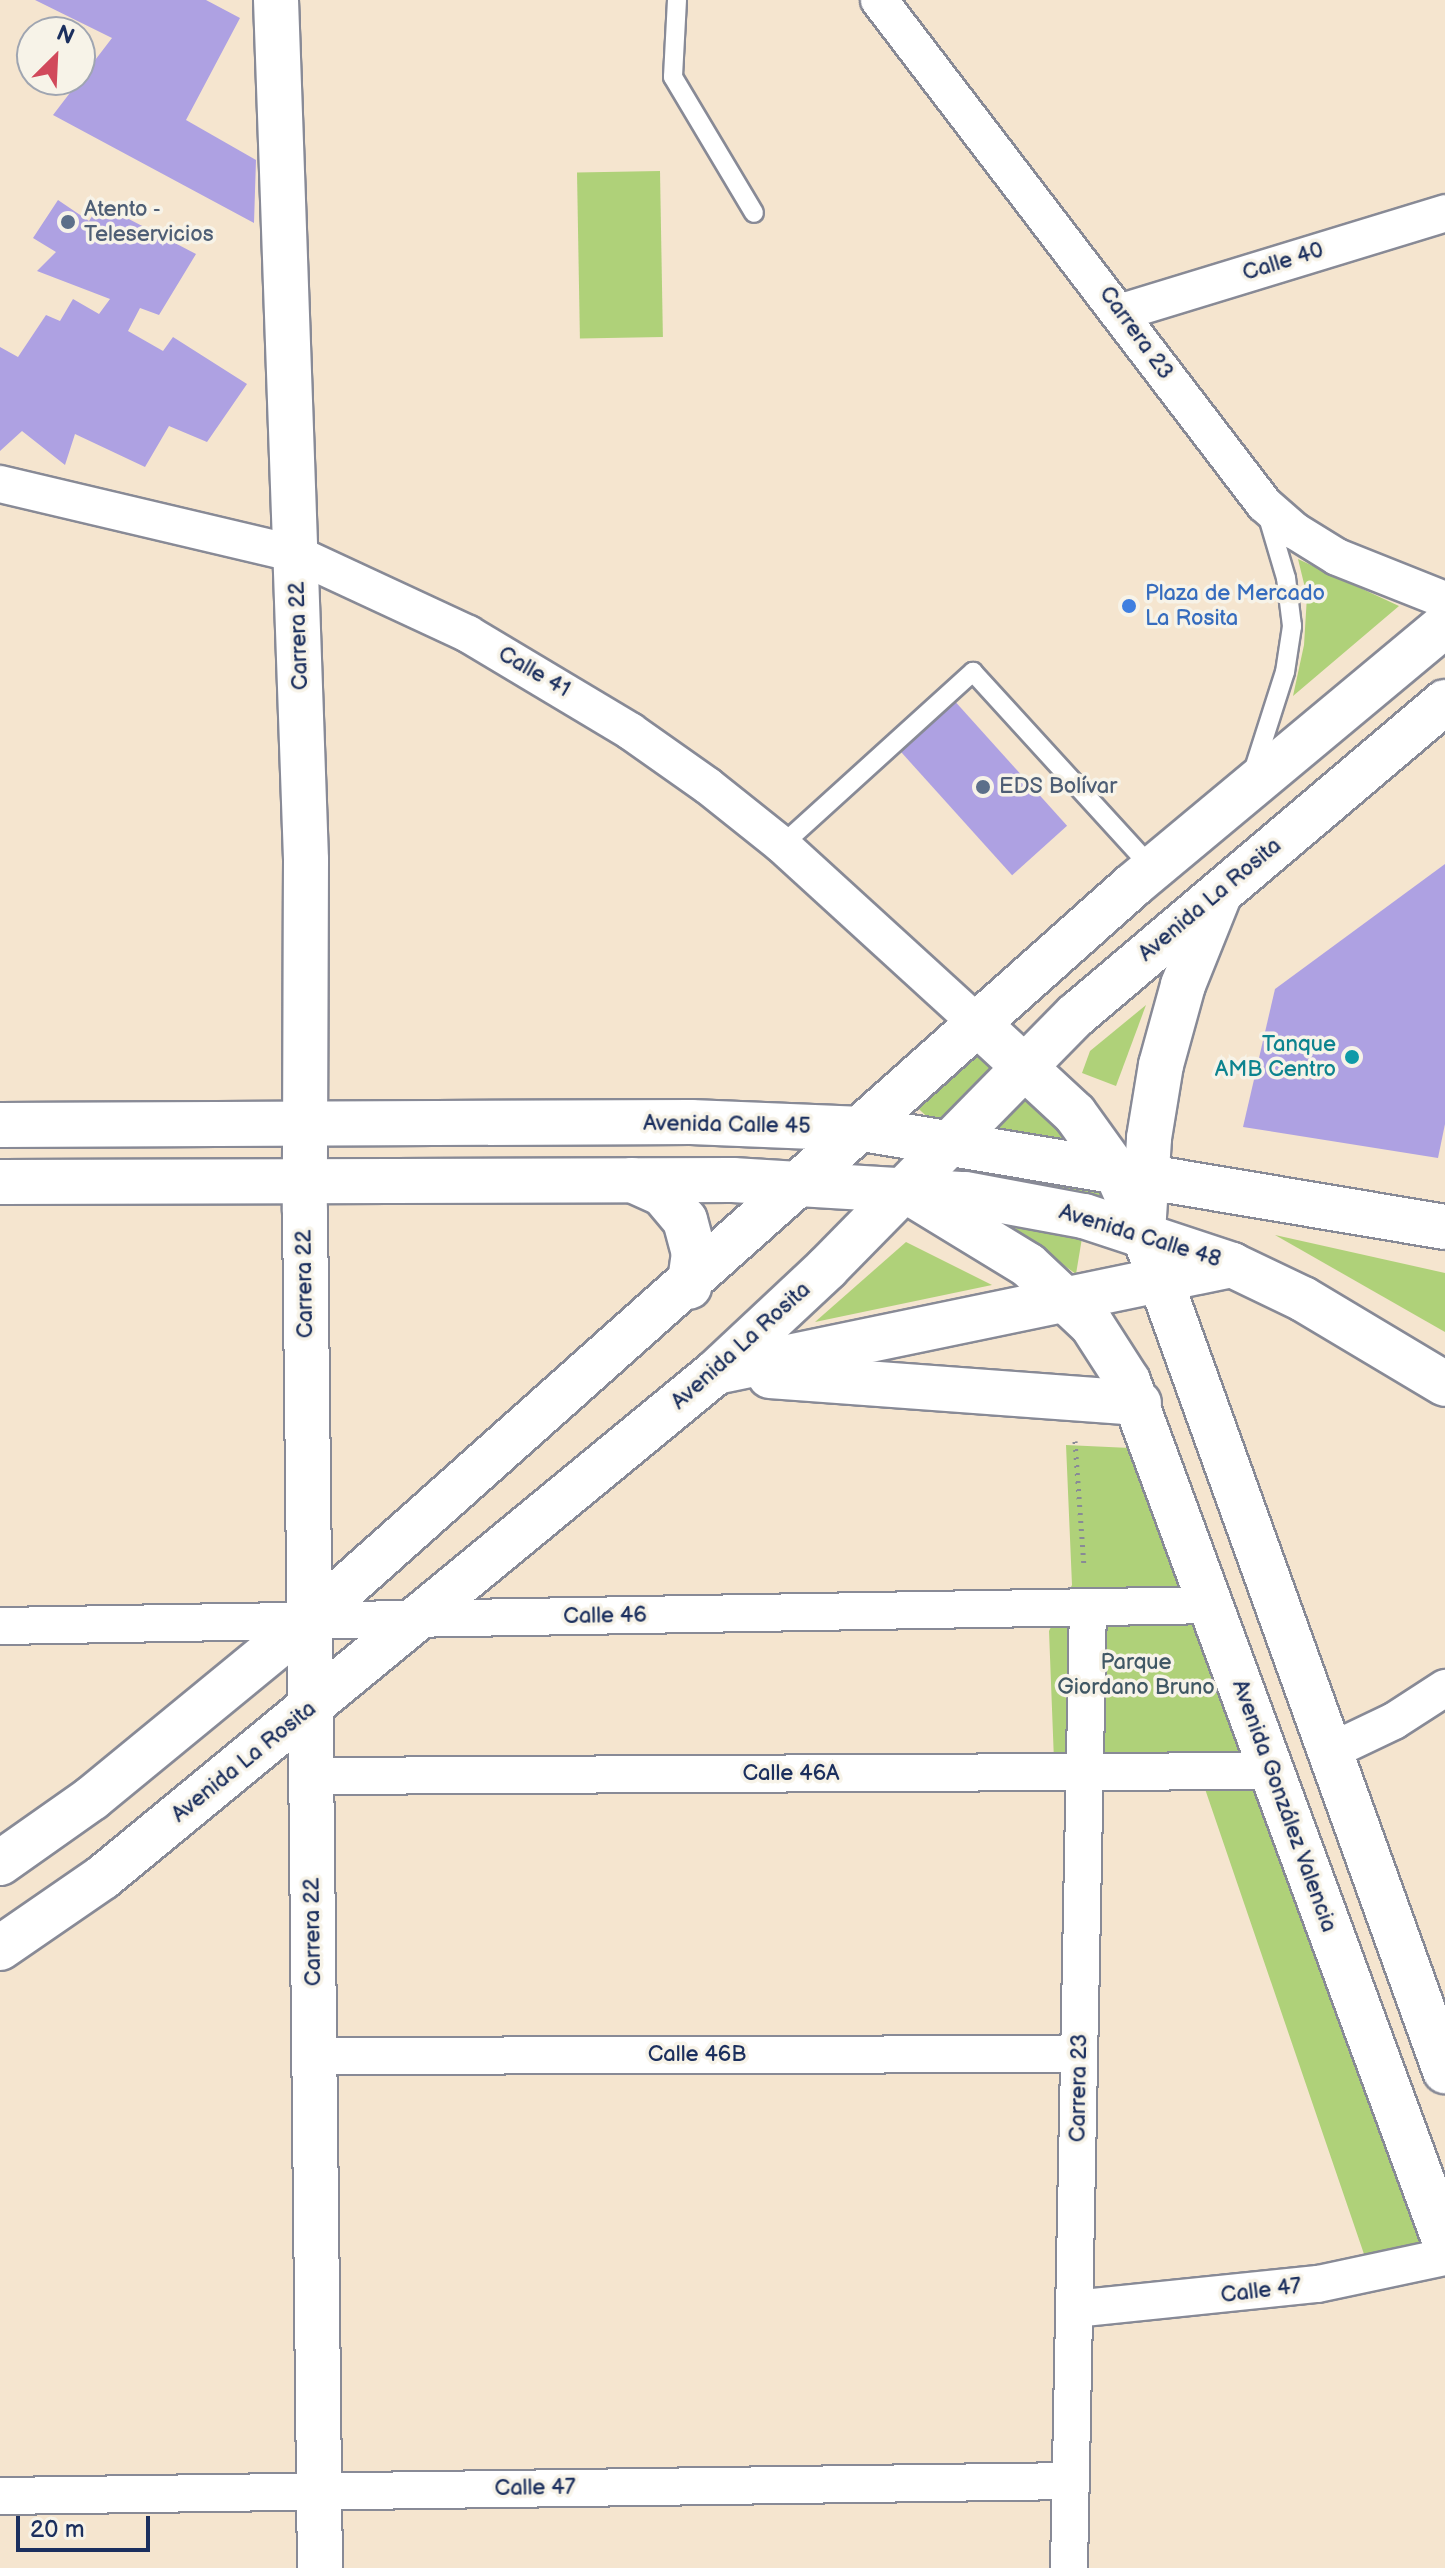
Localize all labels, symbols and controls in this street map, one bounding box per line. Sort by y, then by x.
north arrow [16,16,96,96]
text: N [52,20,78,51]
place label: Atento - Teleservicios [84,196,214,248]
marker: Atento - Teleservicios [59,213,77,231]
street label: Calle 40 [1239,237,1327,287]
street label: Carrera 23 [1093,281,1179,385]
place label: Plaza de Mercado La Rosita [1145,580,1325,632]
street label: Carrera 22 [284,581,314,691]
marker: Plaza de Mercado La Rosita [1120,597,1138,615]
street label: Calle 41 [493,641,575,703]
place label: EDS Bolívar [999,774,1117,800]
marker: EDS Bolívar [974,778,992,796]
street label: Avenida La Rosita [1133,833,1287,967]
place label: Tanque AMB Centro [1215,1031,1336,1082]
marker: Tanque AMB Centro [1343,1048,1361,1066]
street label: Avenida Calle 45 [643,1110,811,1140]
street label: Avenida Calle 48 [1056,1199,1224,1273]
street label: Carrera 22 [291,1230,319,1338]
street label: Avenida La Rosita [666,1277,816,1415]
street label: Calle 46 [563,1602,647,1630]
park label: Parque Giordano Bruno [1057,1649,1215,1700]
street label: Avenida González Valencia [1226,1676,1342,1936]
street label: Avenida La Rosita [167,1696,321,1828]
street label: Calle 46A [742,1761,840,1787]
street label: Carrera 22 [299,1878,327,1986]
street label: Carrera 23 [1065,2034,1093,2142]
street label: Calle 46B [648,2042,746,2068]
street label: Calle 47 [1219,2273,1303,2309]
street label: Calle 47 [494,2474,576,2502]
scale bar [20,2500,154,2550]
text: 20 m [30,2515,85,2544]

